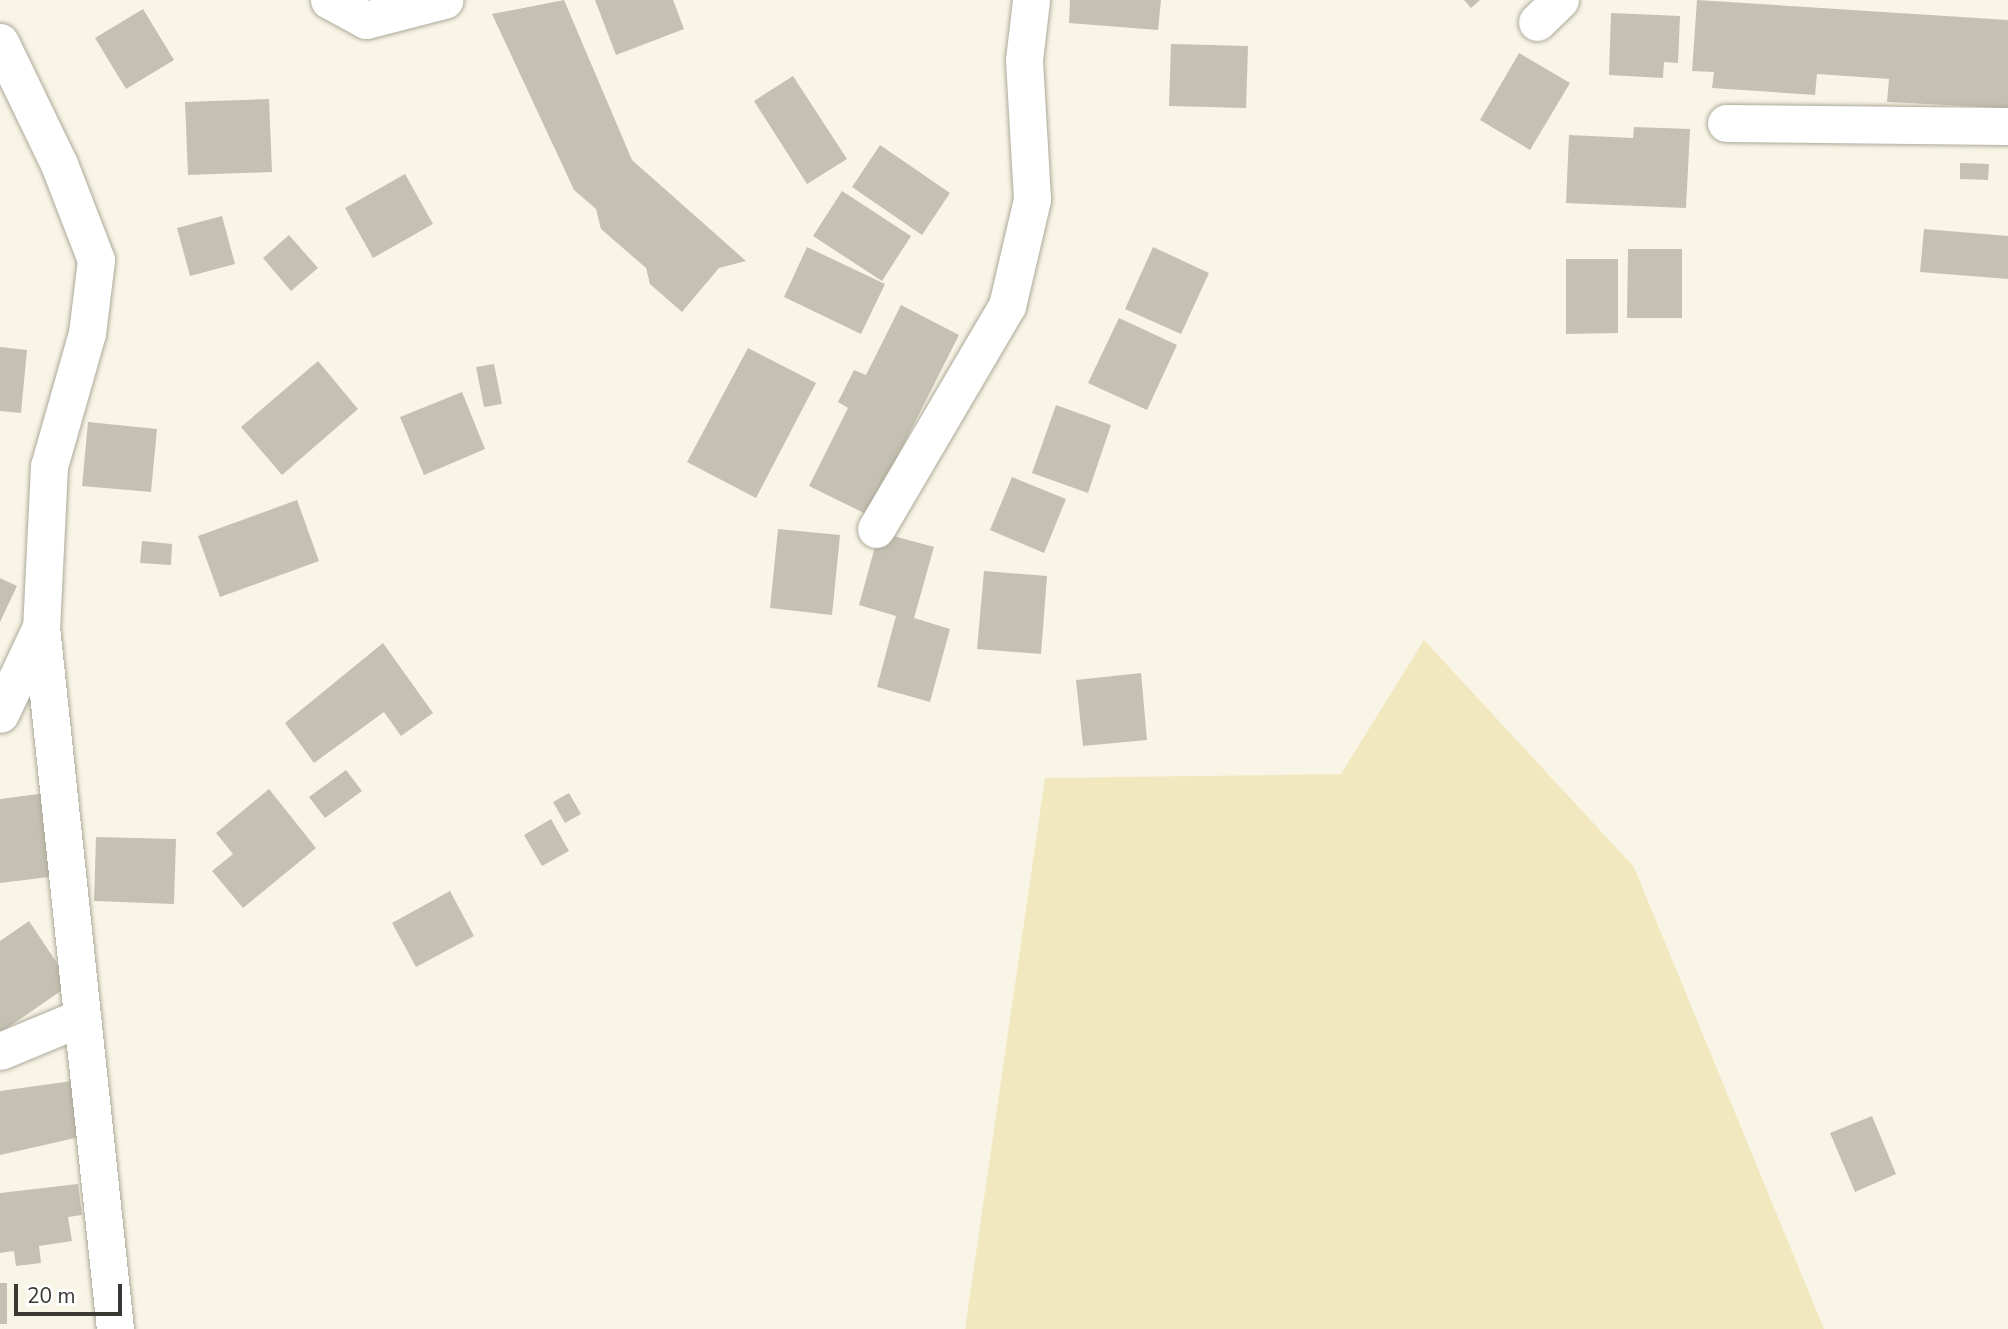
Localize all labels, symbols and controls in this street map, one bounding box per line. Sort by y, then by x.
scale bar [18,1270,126,1314]
text: 20 m [27,1282,76,1310]

